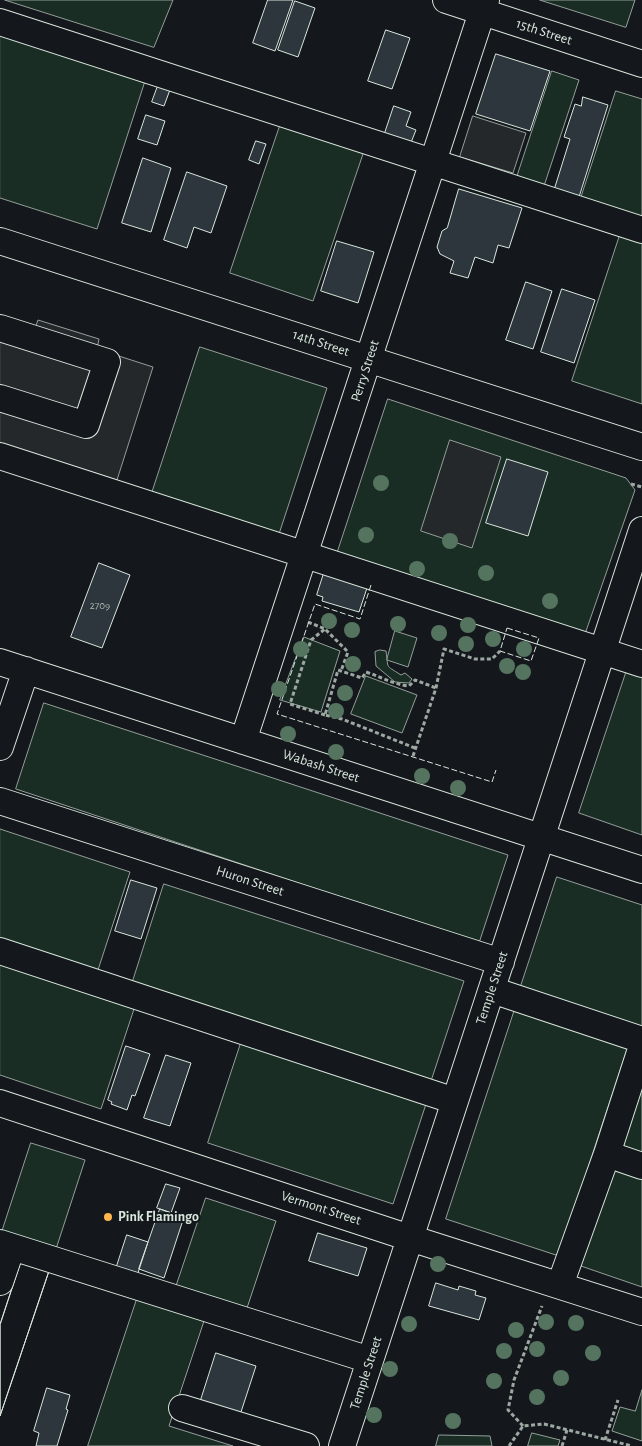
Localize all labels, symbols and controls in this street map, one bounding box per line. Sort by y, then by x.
street label: 15th Street [514,15,574,49]
street label: 14th Street [291,326,351,360]
street label: Perry Street [347,338,383,404]
house number: 2709 [90,599,110,613]
street label: Wabash Street [281,746,361,786]
street label: Huron Street [214,862,286,900]
street label: Temple Street [472,949,512,1027]
street label: Vermont Street [279,1187,363,1229]
place label: Pink Flamingo [118,1209,199,1225]
marker: Pink Flamingo [102,1211,114,1223]
street label: Temple Street [346,1334,386,1412]

